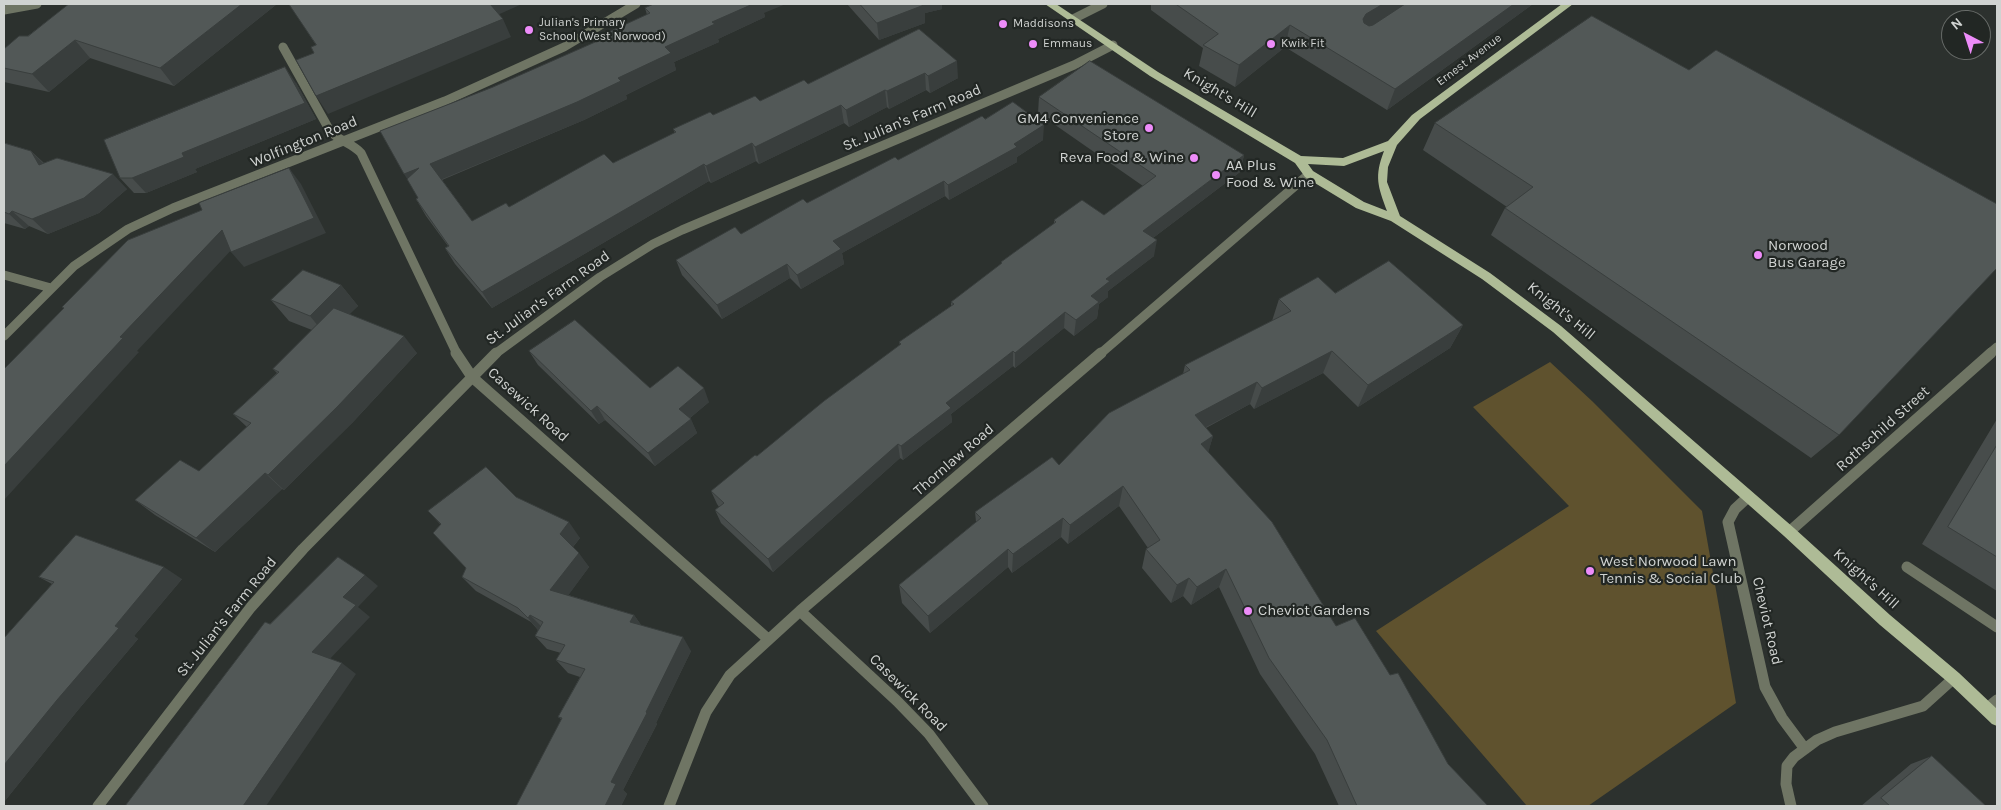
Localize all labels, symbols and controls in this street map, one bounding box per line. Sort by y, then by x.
north arrow [1941,10,1991,60]
text: N [1947,14,1966,34]
place label: Julian's Primary School (West Norwood) [539,16,666,44]
place label: Maddisons [1013,17,1074,31]
marker: Maddisons [997,18,1009,30]
marker: Julian's Primary School (West Norwood) [523,24,535,36]
street label: Ernest Avenue [1434,31,1504,89]
place label: Emmaus [1043,37,1092,51]
place label: Kwik Fit [1281,37,1325,51]
marker: Emmaus [1027,38,1039,50]
marker: Kwik Fit [1265,38,1277,50]
street label: Knight's Hill [1180,64,1260,122]
street label: St. Julian's Farm Road [840,81,984,155]
place label: GM4 Convenience Store [1017,110,1139,145]
street label: Wolfington Road [248,112,360,172]
marker: GM4 Convenience Store [1143,122,1155,134]
place label: Reva Food & Wine [1060,149,1184,167]
marker: Reva Food & Wine [1188,152,1200,164]
place label: AA Plus Food & Wine [1226,157,1314,192]
marker: AA Plus Food & Wine [1210,169,1222,181]
place label: Norwood Bus Garage [1768,237,1846,272]
street label: St. Julian's Farm Road [483,247,613,349]
marker: Norwood Bus Garage [1752,249,1764,261]
street label: Knight's Hill [1523,278,1599,344]
street label: Casewick Road [484,364,572,446]
street label: Rothschild Street [1833,382,1933,476]
street label: Thornlaw Road [910,420,998,500]
street label: Knight's Hill [1829,545,1903,613]
street label: St. Julian's Farm Road [173,553,281,681]
place label: West Norwood Lawn Tennis & Social Club [1600,553,1742,588]
marker: West Norwood Lawn Tennis & Social Club [1584,565,1596,577]
street label: Cheviot Road [1748,575,1786,667]
place label: Cheviot Gardens [1258,602,1370,620]
marker: Cheviot Gardens [1242,605,1254,617]
street label: Casewick Road [865,650,951,736]

